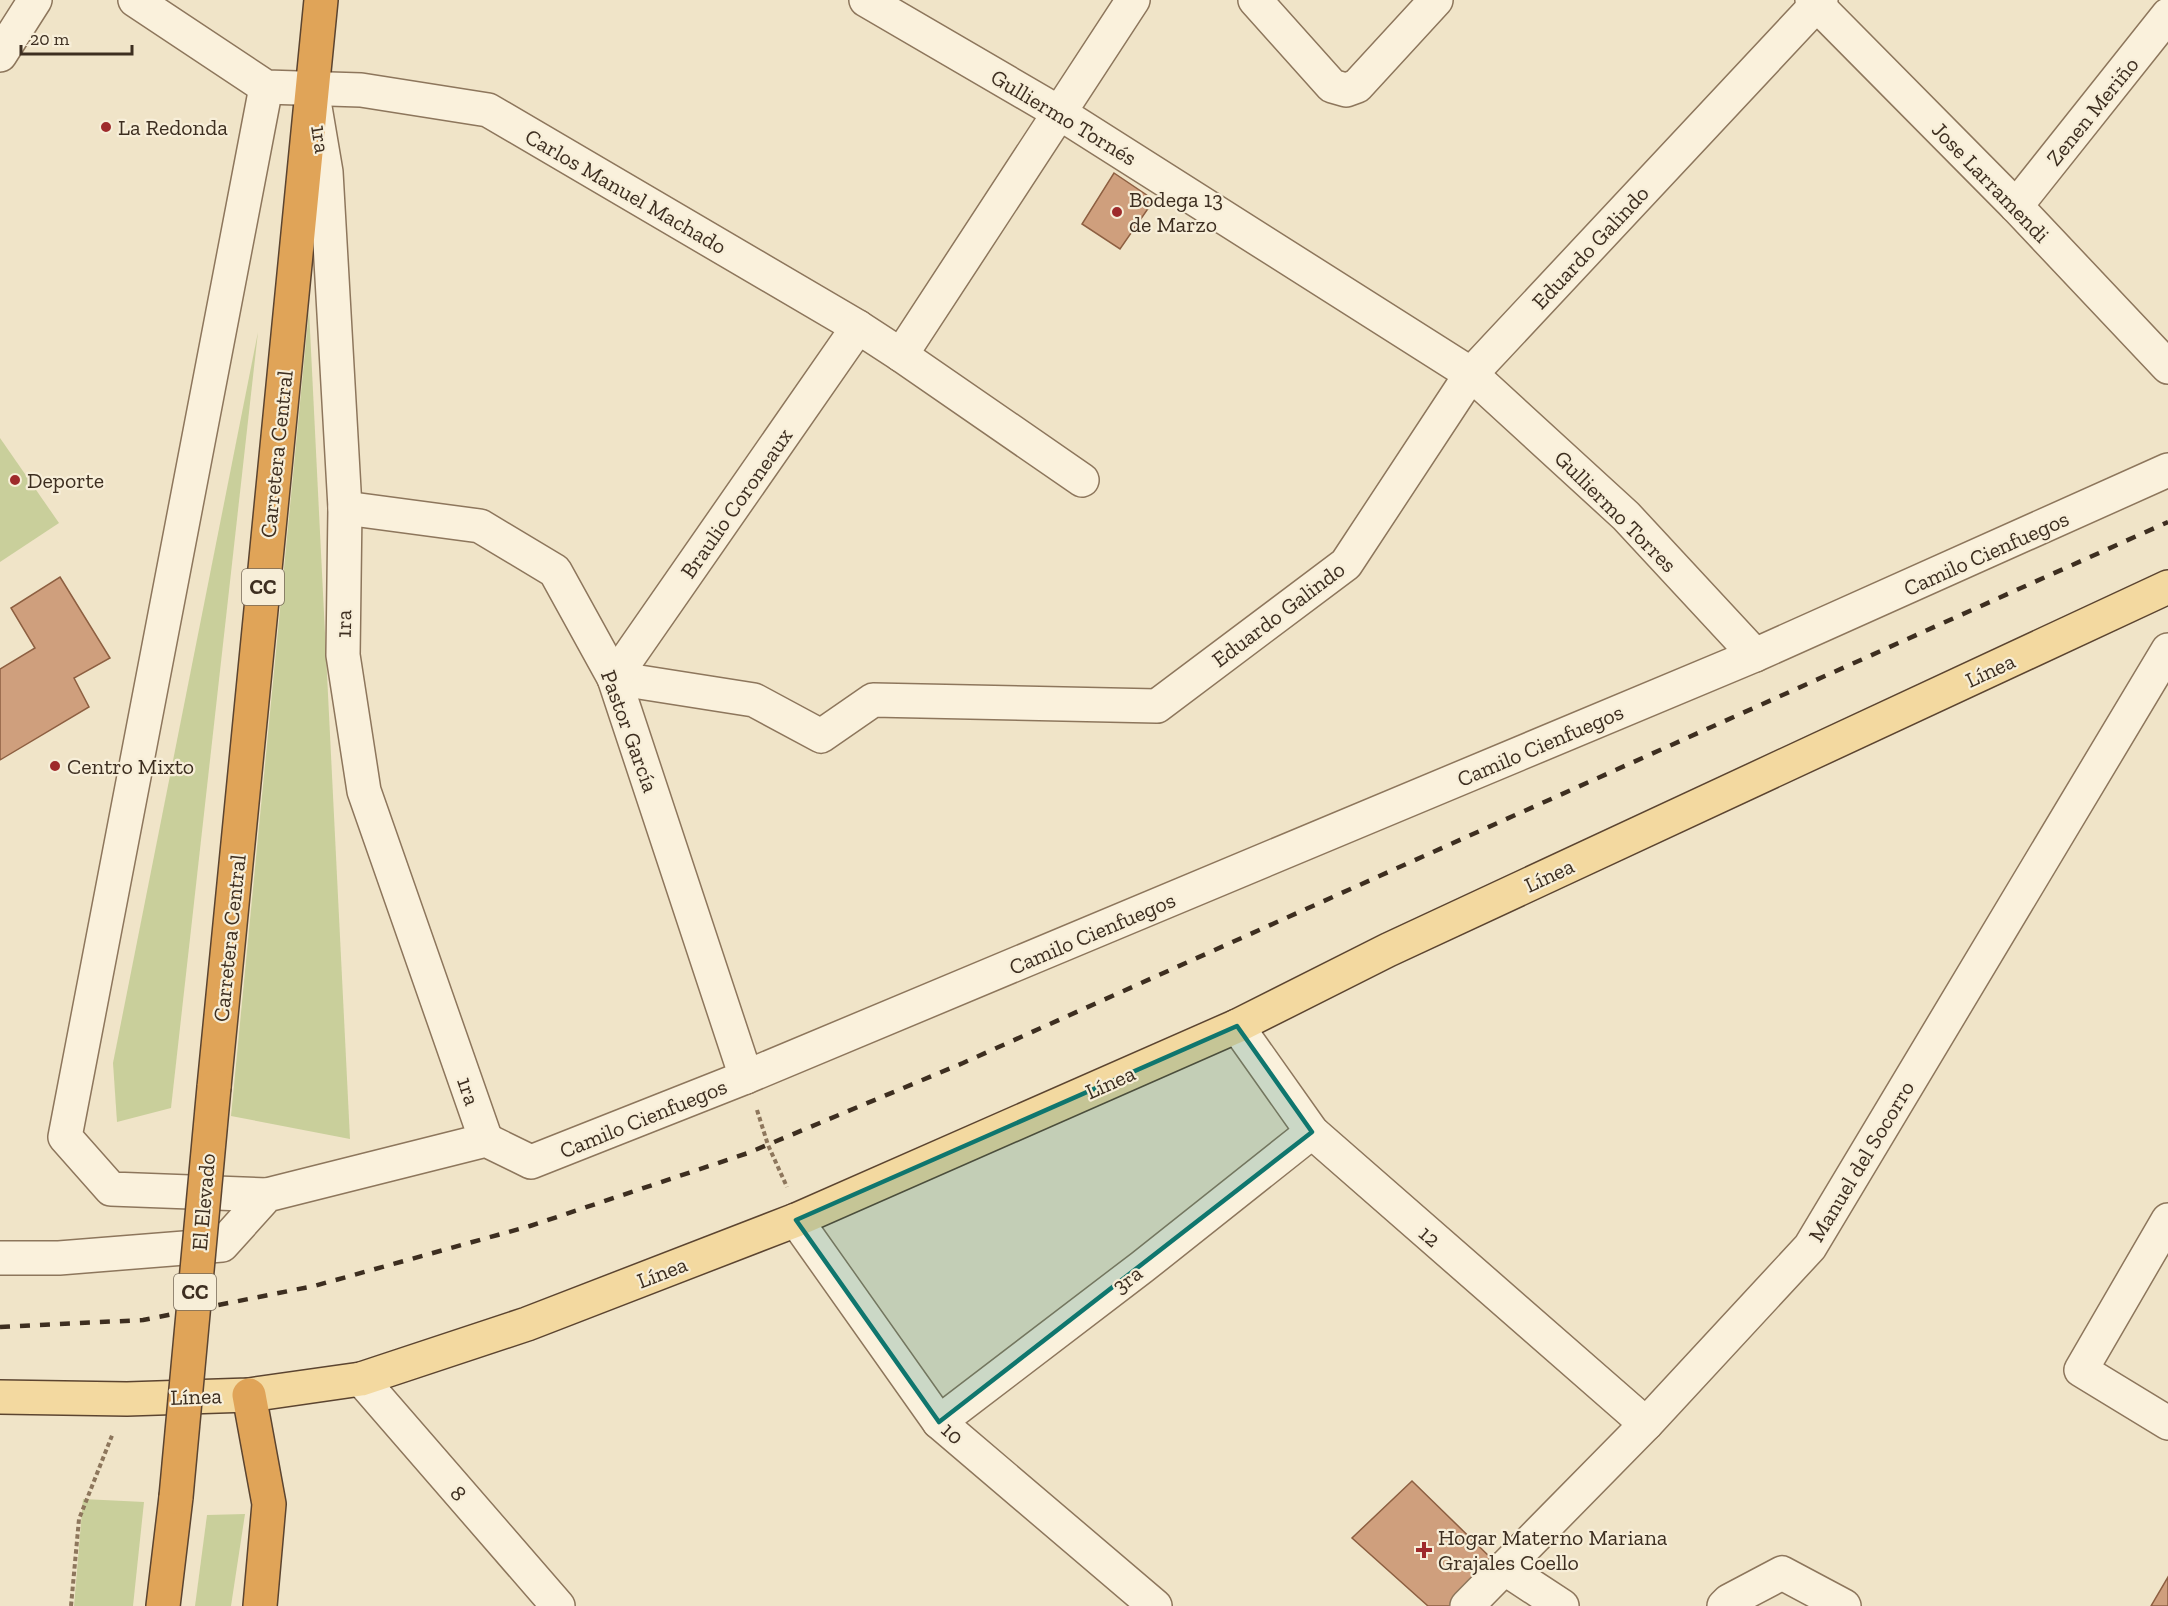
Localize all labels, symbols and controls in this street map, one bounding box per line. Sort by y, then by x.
scale bar [21,18,132,56]
text: 20 m [30,28,70,50]
street label: Zenen Meriño [2040,51,2144,171]
street label: Gulliermo Tornés [986,63,1141,172]
place label: La Redonda [118,114,228,141]
street label: Jose Larramendi [1926,116,2055,248]
marker: La Redonda [99,120,113,134]
street label: 1ra [305,123,336,156]
street label: Carlos Manuel Machado [520,123,731,260]
street label: Eduardo Galindo [1526,180,1655,315]
place label: Bodega 13 de Marzo [1129,186,1223,238]
marker: Bodega 13 de Marzo [1110,205,1124,219]
street label: Carretera Central [254,369,299,539]
street label: Braulio Coroneaux [675,423,798,584]
street label: Gulliermo Torres [1549,445,1682,578]
place label: Deporte [27,467,104,494]
marker: Deporte [8,473,22,487]
street label: Camilo Cienfuegos [1899,505,2073,602]
street label: Eduardo Galindo [1207,556,1350,673]
road number: CC [242,569,284,605]
street label: 1ra [330,609,357,638]
street label: Línea [1961,647,2020,694]
street label: Pastor García [595,666,664,796]
street label: Camilo Cienfuegos [1453,698,1627,793]
place label: Centro Mixto [67,753,194,780]
marker: Centro Mixto [48,759,62,773]
street label: Línea [1520,852,1579,899]
street label: Carretera Central [207,853,252,1023]
street label: Camilo Cienfuegos [1005,886,1179,981]
street label: Línea [1081,1059,1140,1105]
street label: 1ra [451,1073,486,1109]
street label: Camilo Cienfuegos [556,1073,731,1164]
street label: Manuel del Socorro [1803,1076,1920,1247]
street label: El Elevado [186,1152,221,1252]
street label: 12 [1413,1220,1446,1253]
street label: Línea [633,1250,692,1294]
street label: 3ra [1107,1259,1148,1299]
road number: CC [174,1274,216,1310]
street label: Línea [170,1382,223,1411]
street label: 10 [936,1416,970,1450]
street label: 8 [445,1480,473,1507]
place label: Hogar Materno Mariana Grajales Coello [1438,1524,1668,1576]
marker: Hogar Materno Mariana Grajales Coello [1415,1541,1433,1559]

